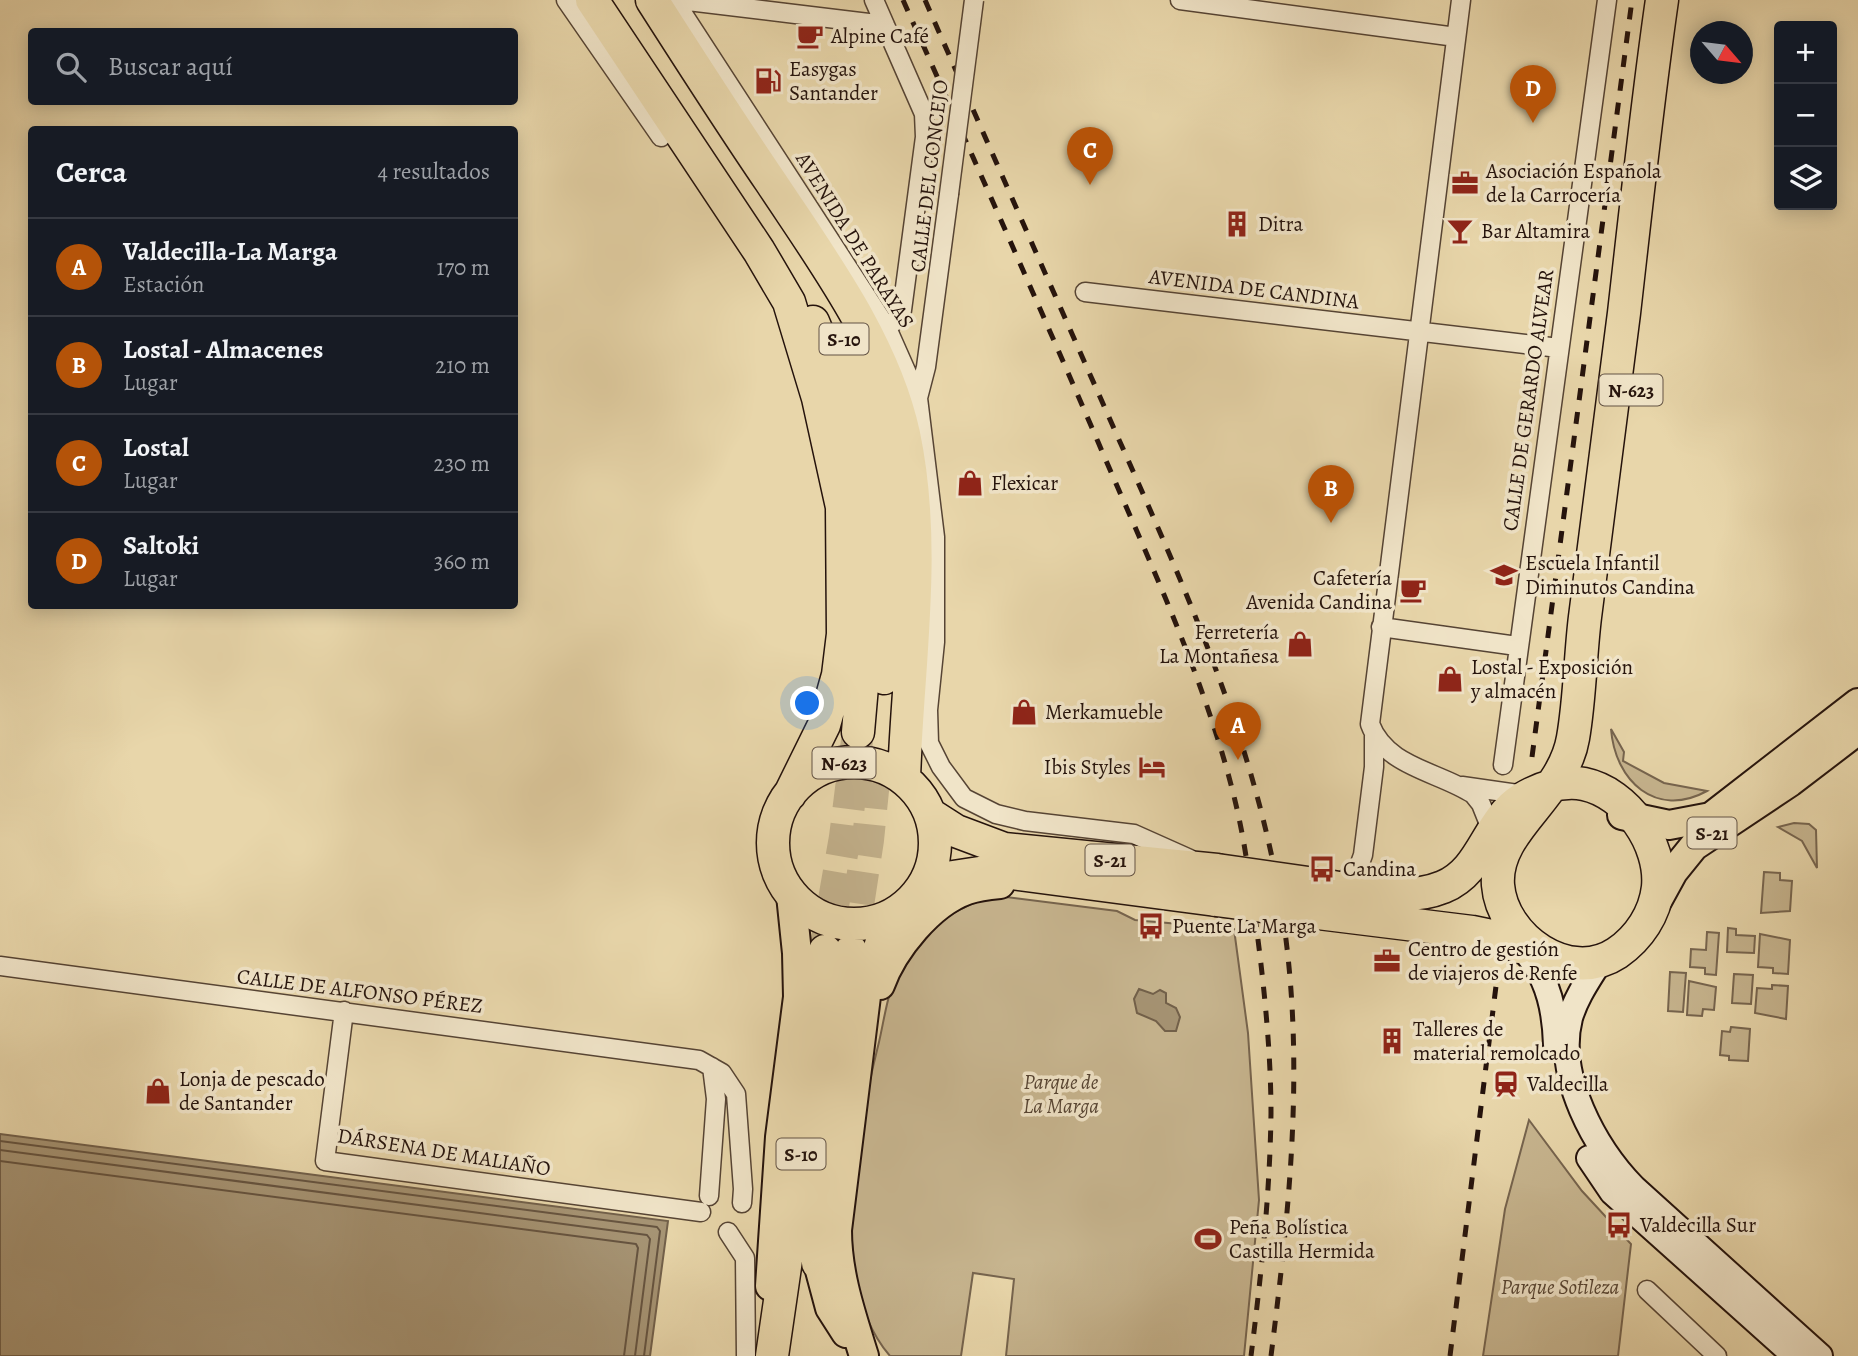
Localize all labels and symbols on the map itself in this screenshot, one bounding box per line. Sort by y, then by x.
cafe icon: Alpine Café [795,21,825,51]
north arrow [1690,21,1753,84]
place label: Alpine Café [830,22,929,50]
place label: Easygas Santander [789,55,878,107]
pin: D [1510,65,1556,123]
fuel station icon: Easygas Santander [753,66,783,96]
street label: CALLE DEL CONCEJO [903,78,955,274]
pin: C [1067,127,1113,185]
street label: AVENIDA DE PARAYAS [789,146,921,334]
place label: Asociación Española de la Carrocería [1485,157,1662,209]
office icon: Asociación Española de la Carrocería [1450,168,1480,198]
building icon: Ditra [1222,209,1252,239]
place label: Ditra [1258,210,1303,238]
bar icon: Bar Altamira [1445,216,1475,246]
place label: Bar Altamira [1481,217,1590,245]
street label: AVENIDA DE CANDINA [1146,262,1361,316]
street label: CALLE DE GERARDO ALVEAR [1496,267,1560,533]
road number: S-10 [820,324,868,354]
road number: N-623 [1600,374,1662,406]
pin: B [1308,465,1354,523]
shop icon: Flexicar [955,468,985,498]
place label: Flexicar [991,469,1058,497]
place label: Escuela Infantil Diminutos Candina [1525,549,1695,601]
school or university icon: Escuela Infantil Diminutos Candina [1489,560,1519,590]
place label: Cafetería Avenida Candina [1245,564,1392,616]
cafe icon: Cafetería Avenida Candina [1398,575,1428,605]
place label: Ferretería La Montañesa [1159,618,1279,670]
shop icon: Ferretería La Montañesa [1285,629,1315,659]
place label: Lostal - Exposición y almacén [1470,653,1633,705]
shop icon: Lostal - Exposición y almacén [1435,664,1465,694]
your location [790,686,824,720]
shop icon: Merkamueble [1009,697,1039,727]
place label: Merkamueble [1045,698,1163,726]
pin: A [1215,702,1261,760]
road number: N-623 [812,748,876,778]
hotel icon: Ibis Styles [1137,752,1167,782]
place label: Ibis Styles [1044,753,1131,781]
road number: S-21 [1688,818,1736,848]
road number: S-21 [1086,845,1134,876]
bus stop icon: Candina [1307,854,1337,884]
place label: Candina [1343,855,1416,883]
bus stop icon: Puente La Marga [1136,911,1166,941]
place label: Puente La Marga [1172,912,1317,940]
place label: Centro de gestión de viajeros de Renfe [1408,935,1577,987]
office icon: Centro de gestión de viajeros de Renfe [1372,946,1402,976]
street label: CALLE DE ALFONSO PÉREZ [236,962,484,1020]
place label: Talleres de material remolcado [1413,1015,1580,1067]
building icon: Talleres de material remolcado [1377,1026,1407,1056]
place label: Lonja de pescado de Santander [179,1065,325,1117]
park label: Parque de La Marga [1023,1068,1099,1120]
station icon: Valdecilla [1491,1069,1521,1099]
place label: Valdecilla [1526,1070,1609,1098]
shop icon: Lonja de pescado de Santander [143,1076,173,1106]
street label: DÁRSENA DE MALIAÑO [335,1121,553,1183]
road number: S-10 [776,1138,826,1170]
bus stop icon: Valdecilla Sur [1604,1210,1634,1240]
place label: Valdecilla Sur [1639,1211,1756,1239]
place label: Peña Bolística Castilla Hermida [1229,1213,1375,1265]
sports icon: Peña Bolística Castilla Hermida [1193,1224,1223,1254]
park label: Parque Sotileza [1501,1273,1620,1301]

